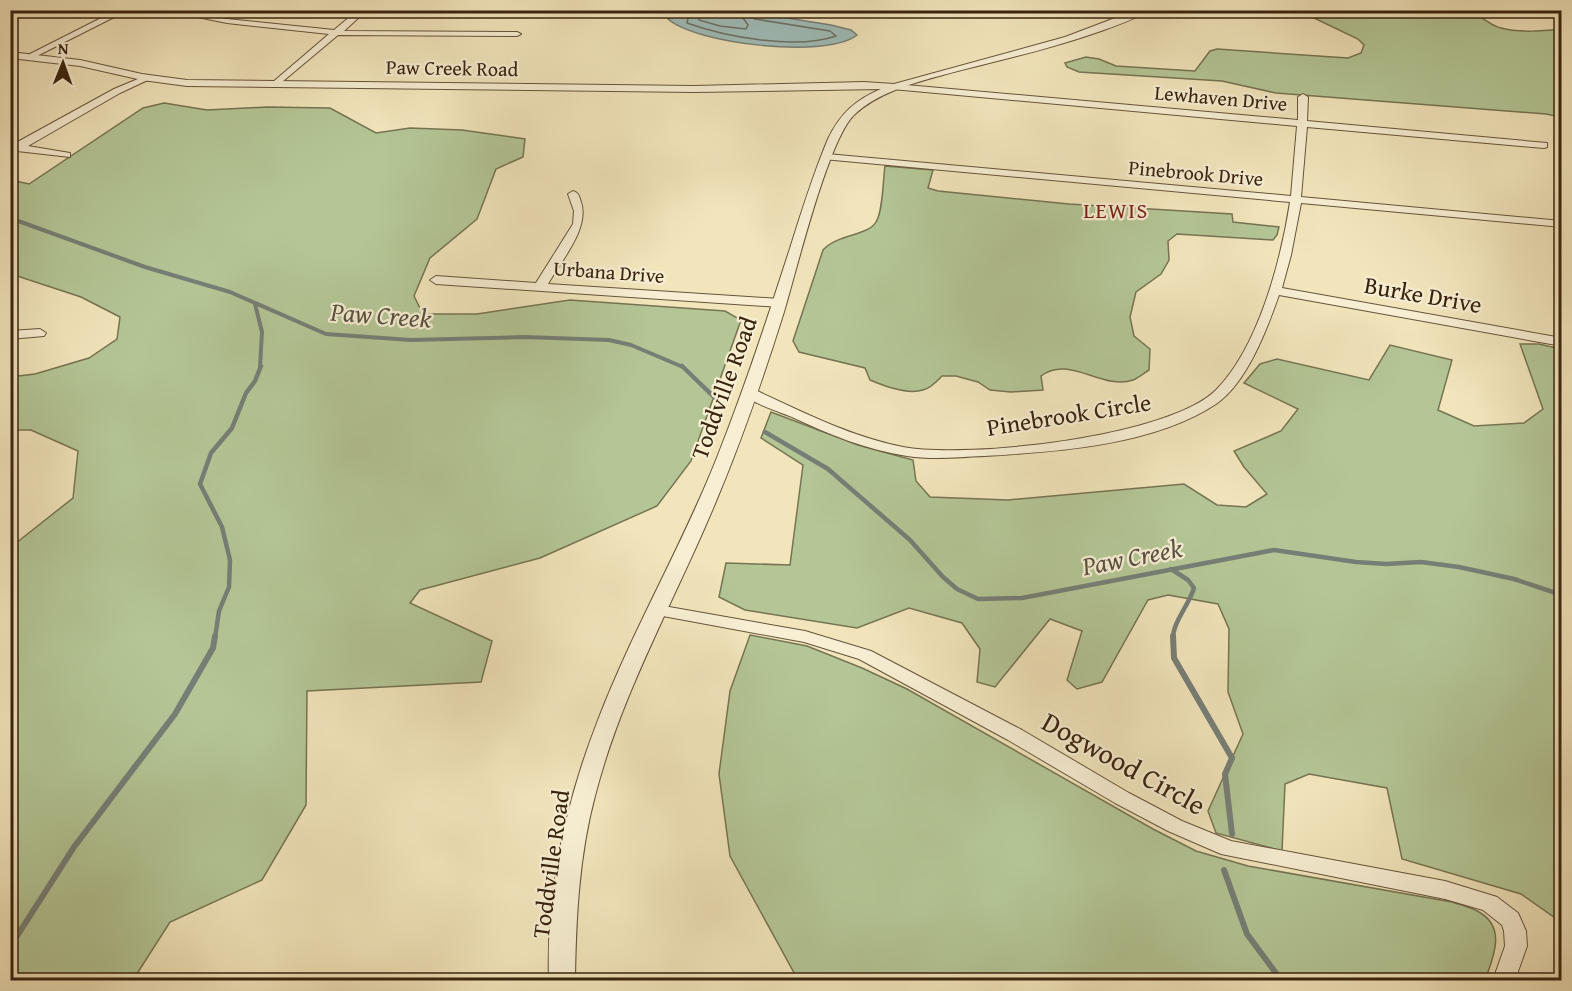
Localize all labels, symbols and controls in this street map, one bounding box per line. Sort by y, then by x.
north arrow [33,33,93,93]
text: N [58,36,69,60]
street label: Paw Creek Road [386,52,519,83]
street label: Lewhaven Drive [1153,77,1289,118]
street label: Pinebrook Drive [1127,152,1265,193]
district label: LEWIS [1083,194,1149,226]
street label: Urbana Drive [553,253,666,290]
street label: Burke Drive [1362,267,1485,322]
water label: Paw Creek [328,291,433,337]
street label: Toddville Road [682,312,766,464]
street label: Pinebrook Circle [984,384,1154,445]
water label: Paw Creek [1078,528,1185,585]
street label: Dogwood Circle [1035,701,1214,825]
street label: Toddville Road [523,787,578,940]

